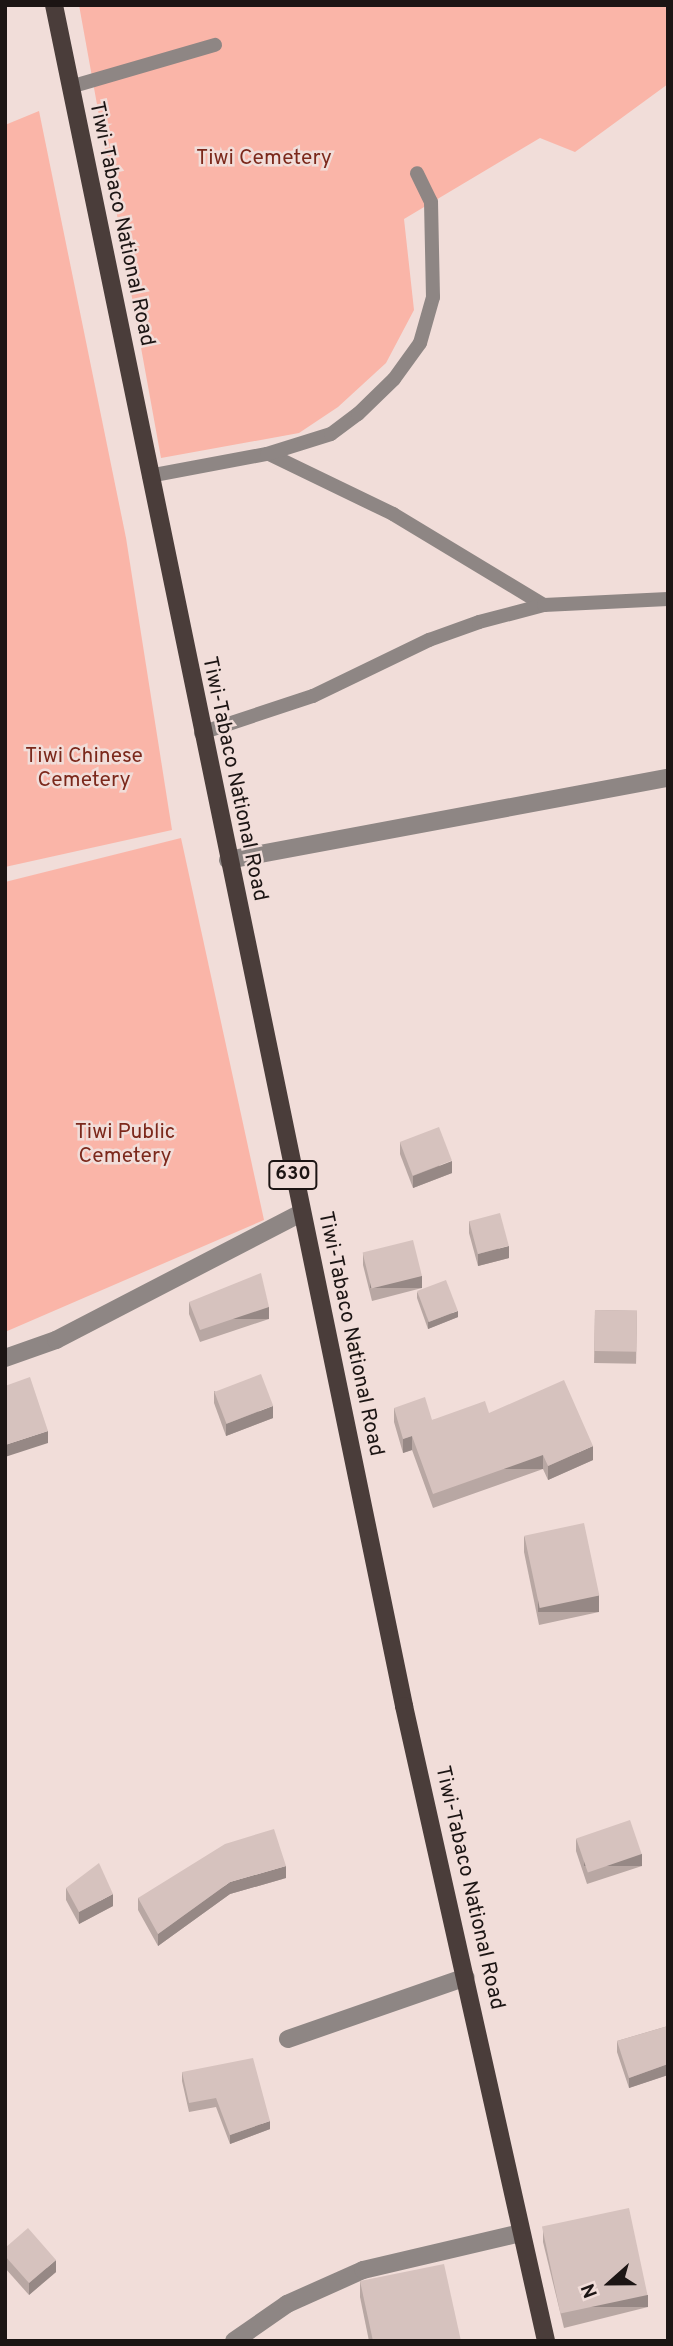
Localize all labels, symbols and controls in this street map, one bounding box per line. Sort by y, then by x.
street label: Tiwi-Tabaco National Road [83,99,159,349]
park label: Tiwi Cemetery [196,146,332,172]
street label: Tiwi-Tabaco National Road [196,654,272,904]
park label: Tiwi Chinese Cemetery [25,744,143,794]
park label: Tiwi Public Cemetery [75,1120,175,1170]
road number: 630 [267,1160,319,1190]
street label: Tiwi-Tabaco National Road [312,1209,388,1459]
street label: Tiwi-Tabaco National Road [429,1764,509,2012]
north arrow [575,2248,645,2318]
text: N [577,2280,604,2301]

